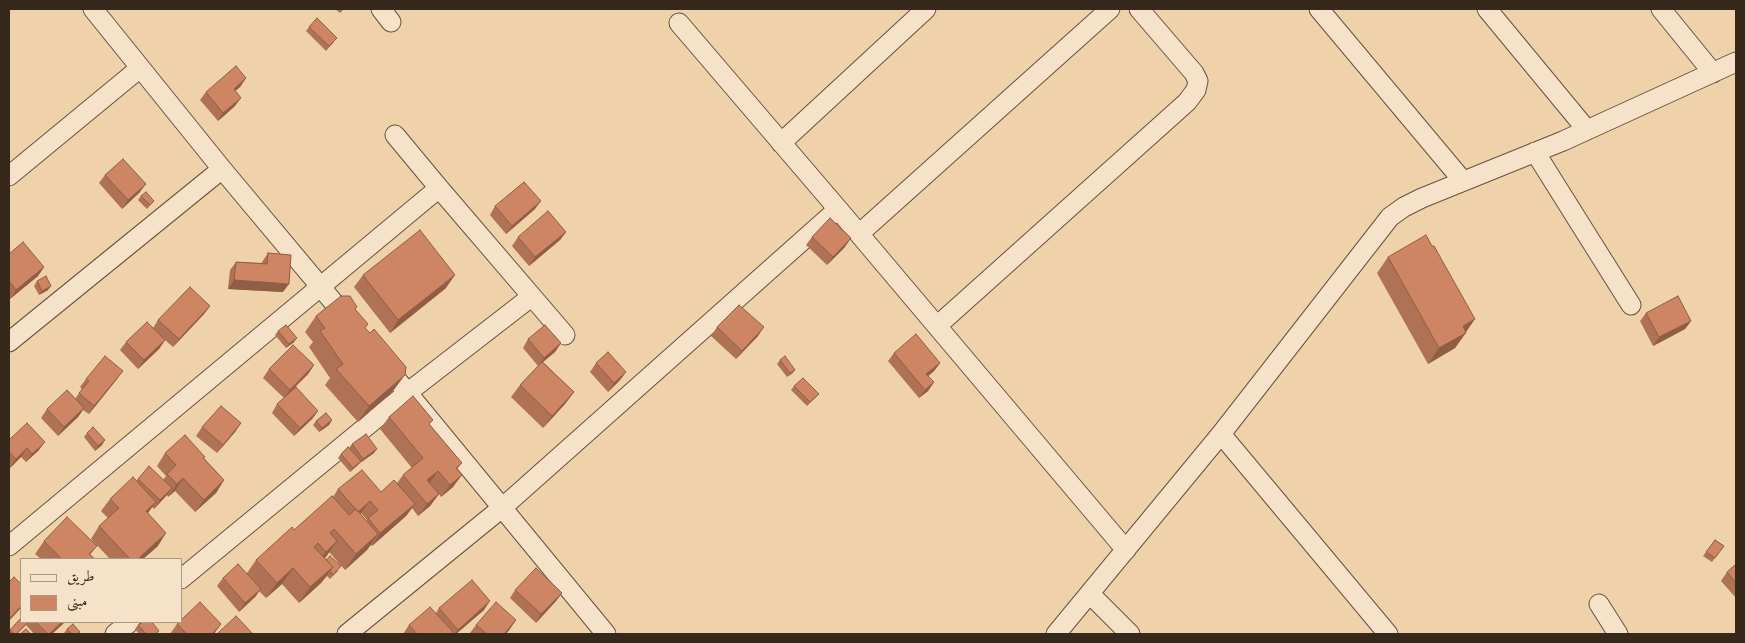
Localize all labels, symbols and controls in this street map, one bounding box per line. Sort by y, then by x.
legend [20,558,182,623]
text: طريق [67,566,94,585]
text: مبنى [67,591,87,610]

